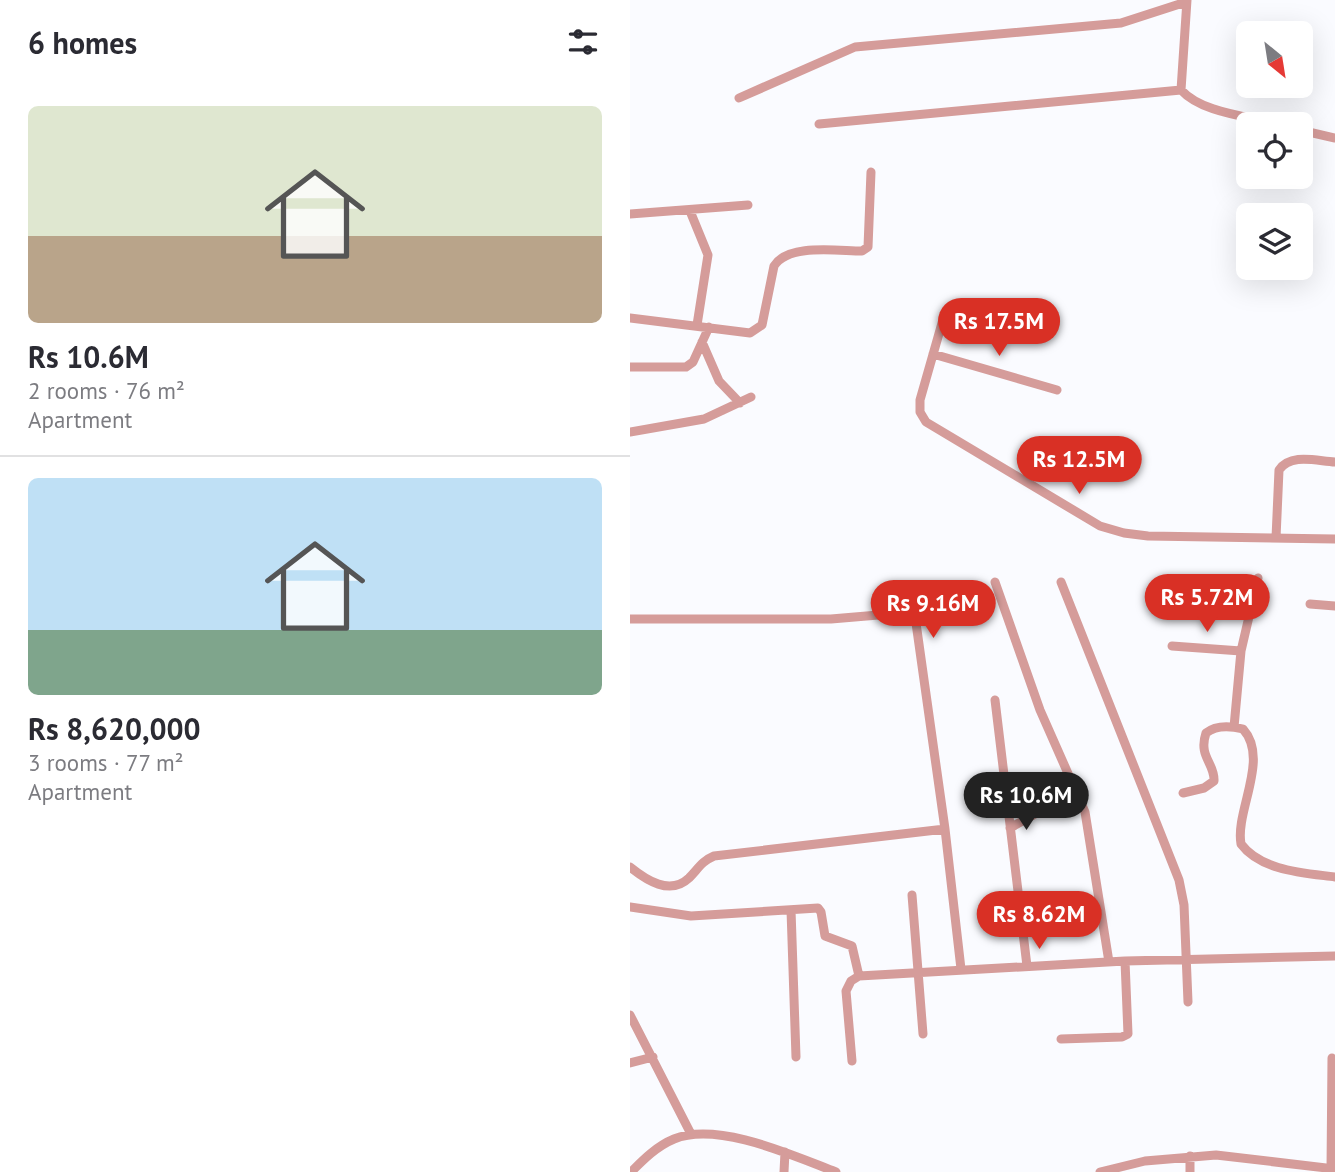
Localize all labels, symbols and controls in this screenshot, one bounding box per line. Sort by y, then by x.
north arrow [1236,21,1312,98]
map controls [1236,21,1313,280]
text: 6 homes [28,23,137,62]
icon: filters [564,23,602,61]
button: locate [1236,112,1313,189]
icon: home [252,151,378,277]
button: layers [1236,203,1313,280]
pin: Rs 17.5M [927,298,1071,358]
text: Rs 17.5M [954,306,1044,335]
text: Rs 10.6M [28,337,149,376]
text: 2 rooms · 76 m² [28,376,185,405]
text: Apartment [28,405,132,434]
pin: Rs 12.5M [1007,436,1151,496]
text: Rs 12.5M [1033,444,1125,473]
icon: home [252,523,378,649]
pin: Rs 5.72M [1135,574,1279,634]
pin: Rs 9.16M [861,580,1005,640]
text: Rs 5.72M [1161,582,1253,611]
text: Rs 9.16M [887,588,979,617]
text: Rs 8,620,000 [28,709,201,748]
text: 3 rooms · 77 m² [28,748,184,777]
pin: Rs 10.6M [954,772,1098,832]
text: Apartment [28,777,132,806]
text: Rs 10.6M [980,780,1072,809]
pin: Rs 8.62M [967,892,1111,951]
text: Rs 8.62M [993,899,1085,928]

